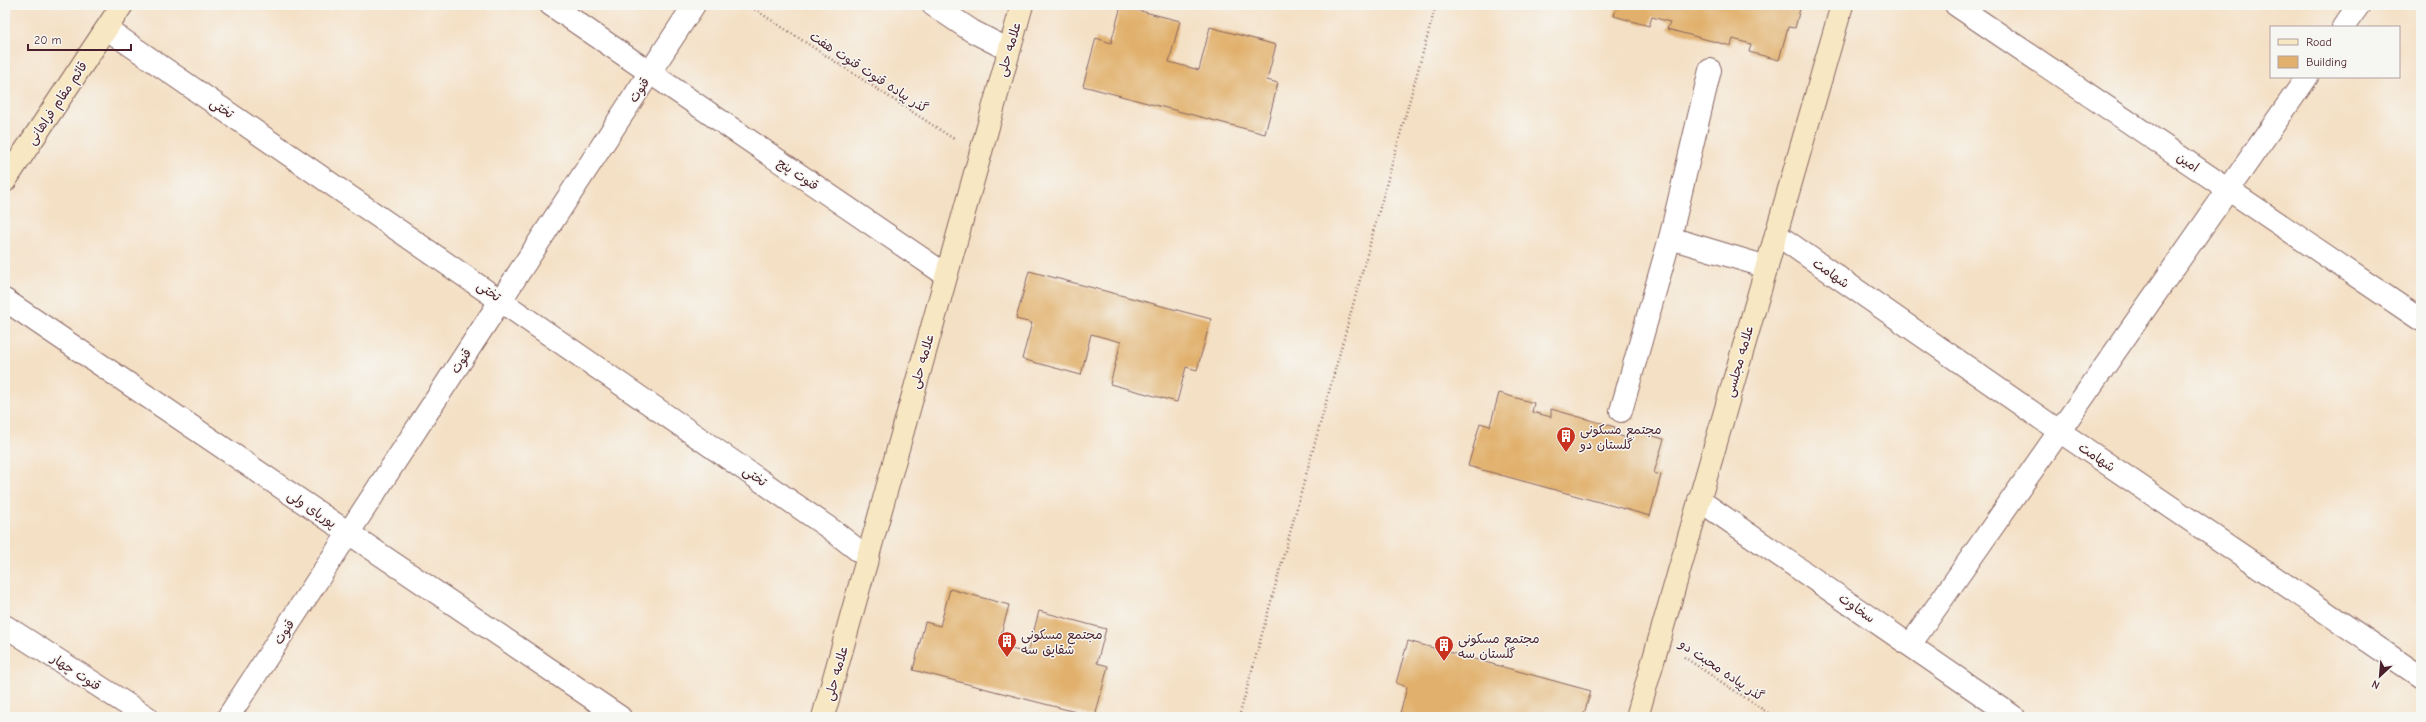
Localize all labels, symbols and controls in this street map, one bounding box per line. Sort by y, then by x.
street label: علامه حلی [994,20,1026,79]
scale bar [28,26,131,52]
legend [2270,26,2400,78]
street label: گذر پیاده قنوت قنوت هفت [807,28,931,117]
text: 20 m [34,33,62,47]
text: Road [2306,35,2332,49]
text: Building [2306,55,2347,69]
street label: قائم مقام فراهانی [24,59,93,149]
street label: قنوت [625,75,653,106]
street label: تختی [206,95,237,123]
street label: امین [2174,149,2202,176]
street label: قنوت پنج [773,155,822,195]
street label: شهامت [1810,255,1852,291]
street label: تختی [473,278,504,306]
street label: علامه مجلسی [1722,323,1758,399]
street label: علامه حلی [907,332,939,391]
street label: قنوت [447,346,475,377]
place label: مجتمع مسکونی گلستان دو [1579,422,1661,453]
building icon: مجتمع مسکونی گلستان دو [1555,425,1577,453]
street label: شهامت [2076,439,2118,475]
street label: تختی [739,463,770,491]
street label: پوریای ولی [284,487,339,533]
street label: سخاوت [1836,590,1878,626]
street label: قنوت [270,617,298,648]
place label: مجتمع مسکونی شقایق سه [1021,627,1102,658]
building icon: مجتمع مسکونی شقایق سه [996,630,1018,658]
place label: مجتمع مسکونی گلستان سه [1458,631,1539,661]
building icon: مجتمع مسکونی گلستان سه [1433,634,1455,662]
street label: گذر پیاده محبت دو [1675,636,1768,705]
street label: علامه حلی [821,644,853,703]
street label: قنوت چهار [47,650,103,694]
north arrow [2360,656,2400,696]
text: N [2370,677,2382,692]

